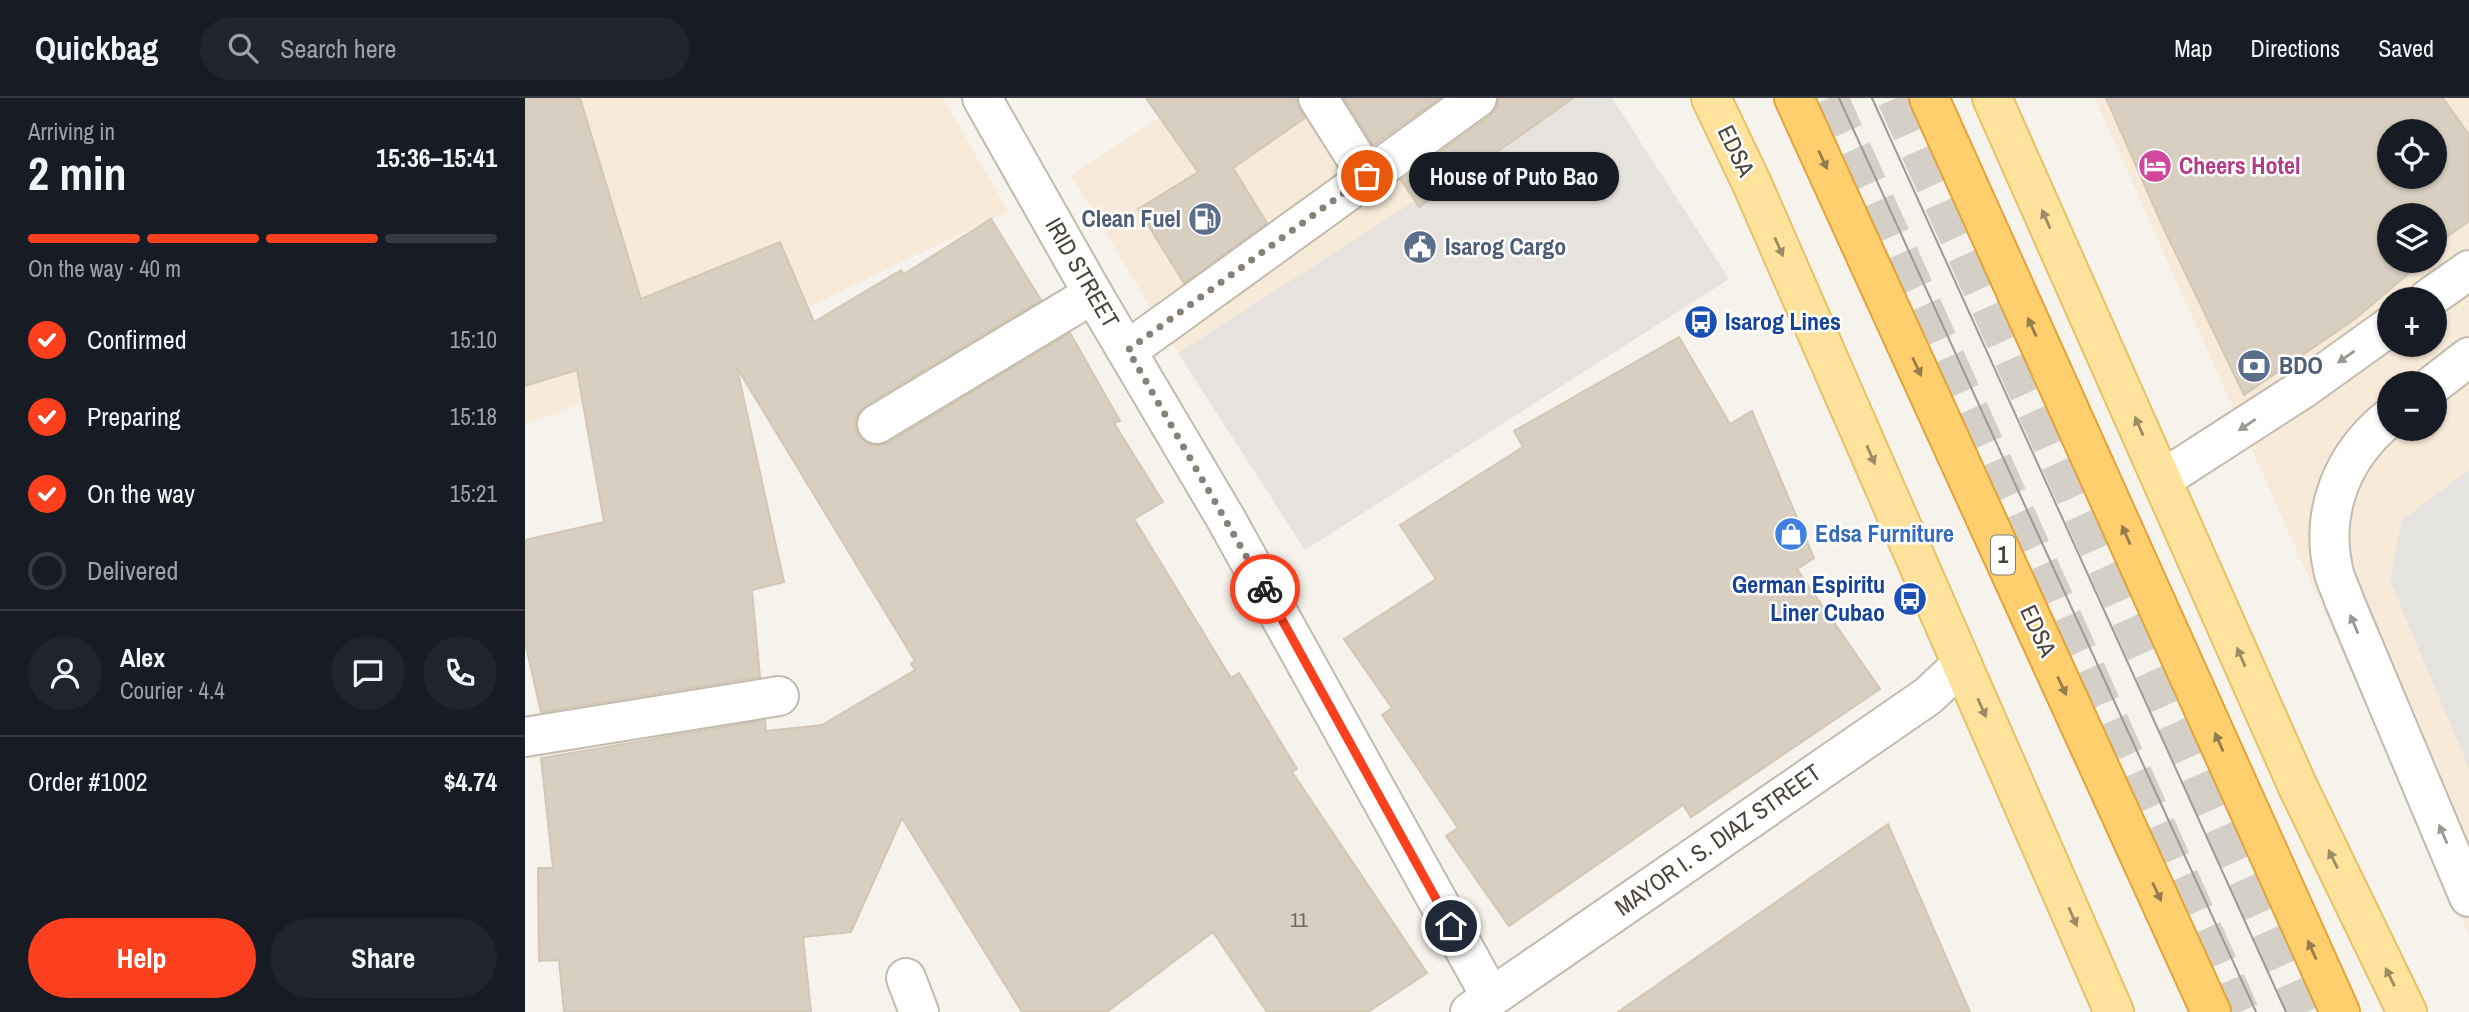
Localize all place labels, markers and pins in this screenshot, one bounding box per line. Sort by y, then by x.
pin [1337,146,1397,206]
hotel icon: Cheers Hotel [2136,147,2174,185]
place label: Cheers Hotel [2179,149,2300,181]
callout: House of Puto Bao [1409,152,1619,200]
fuel station icon: Clean Fuel [1186,200,1224,238]
place label: Clean Fuel [1081,202,1181,234]
public building icon: Isarog Cargo [1401,228,1439,266]
place label: Isarog Cargo [1445,230,1566,262]
bus stop icon: Isarog Lines [1682,303,1720,341]
place label: Isarog Lines [1725,305,1841,337]
bank icon: BDO [2235,347,2273,385]
place label: BDO [2279,349,2323,381]
shop icon: Edsa Furniture [1772,515,1810,553]
place label: Edsa Furniture [1815,517,1954,549]
place label: German Espiritu Liner Cubao [1732,568,1885,628]
bus stop icon: German Espiritu Liner Cubao [1891,580,1929,618]
pin [1421,896,1481,956]

